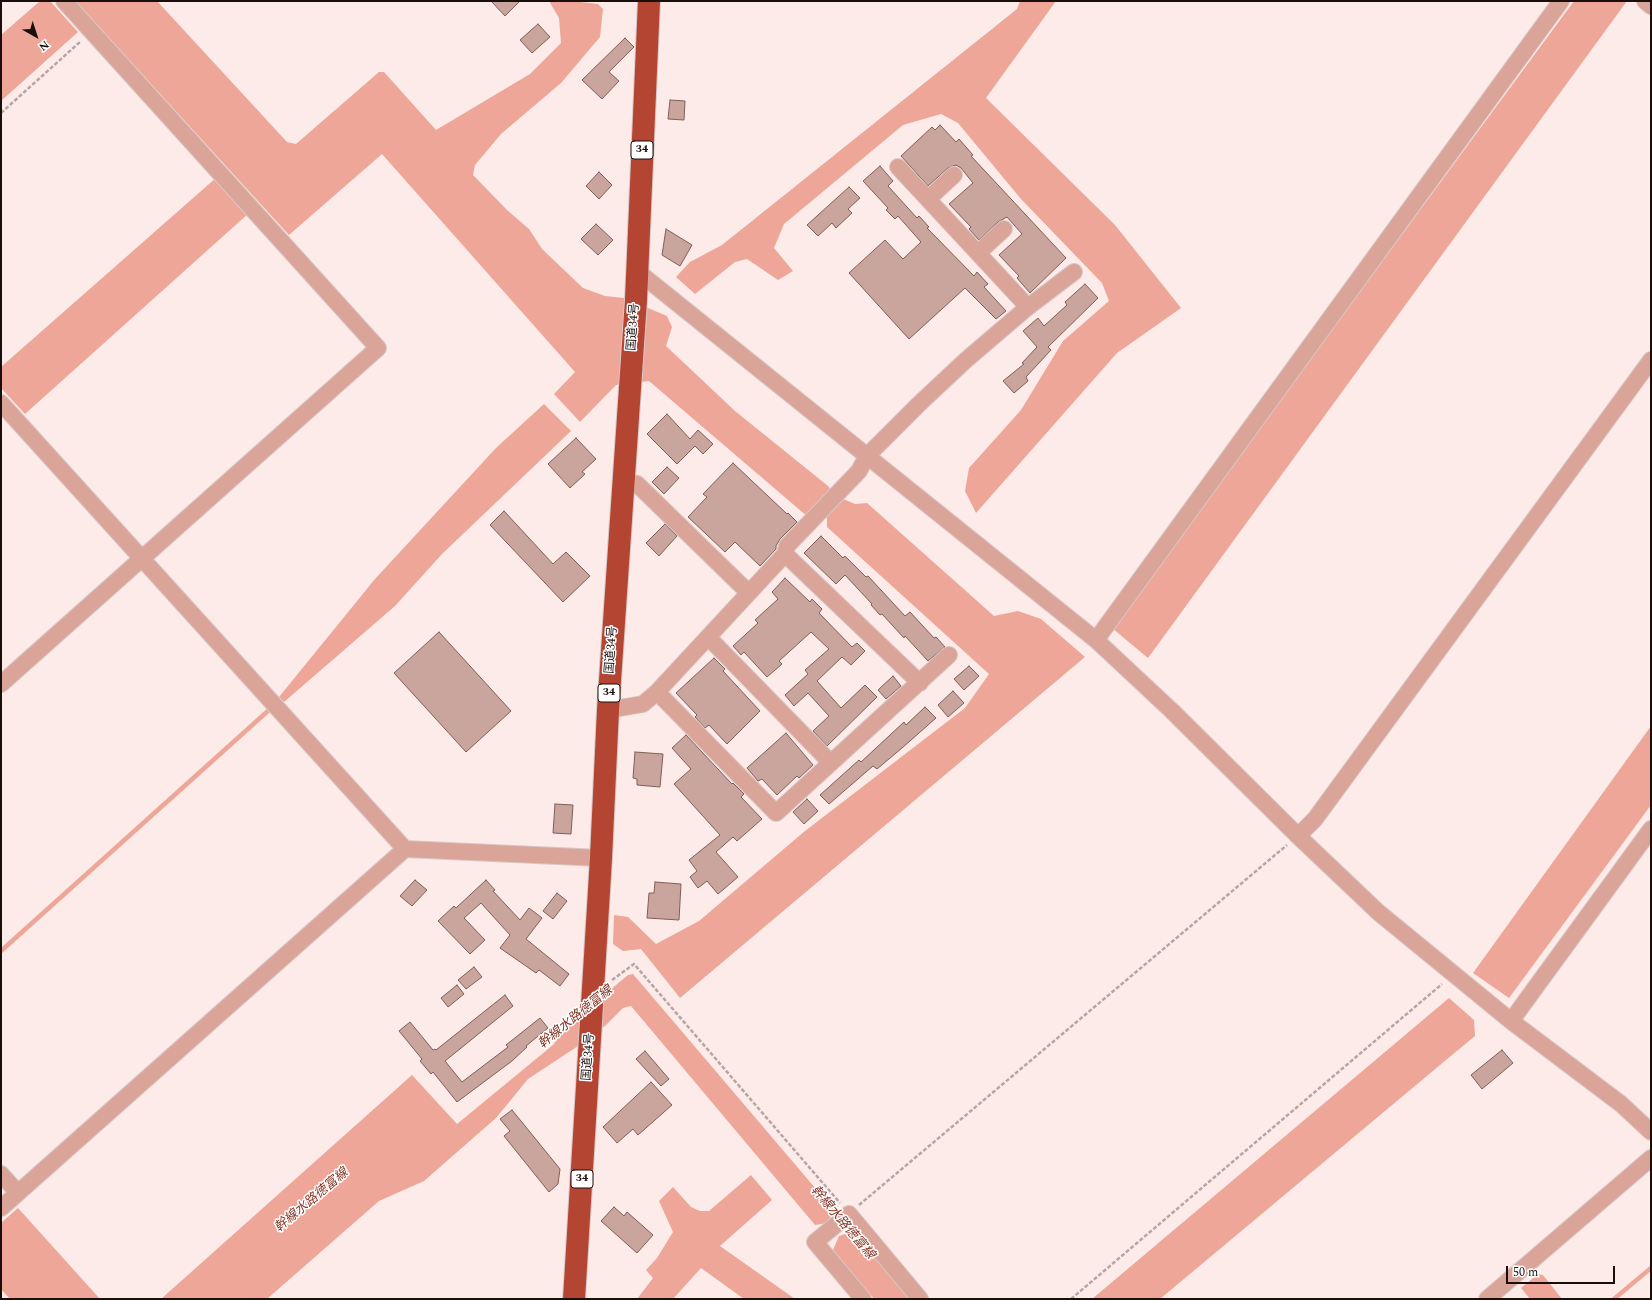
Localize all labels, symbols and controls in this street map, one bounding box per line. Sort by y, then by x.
north arrow [16,16,56,56]
text: N [35,36,53,55]
road number: 34 [631,141,653,159]
street label: 国道34号 [625,303,643,351]
street label: 国道34号 [603,626,621,674]
road number: 34 [598,684,620,702]
water label: 幹線水路徳富線 [536,983,616,1053]
street label: 国道34号 [580,1033,598,1081]
water label: 幹線水路徳富線 [272,1166,352,1236]
road number: 34 [571,1170,593,1188]
water label: 幹線水路徳富線 [807,1183,877,1263]
scale bar [1508,1258,1617,1284]
text: 50 m [1513,1263,1538,1282]

